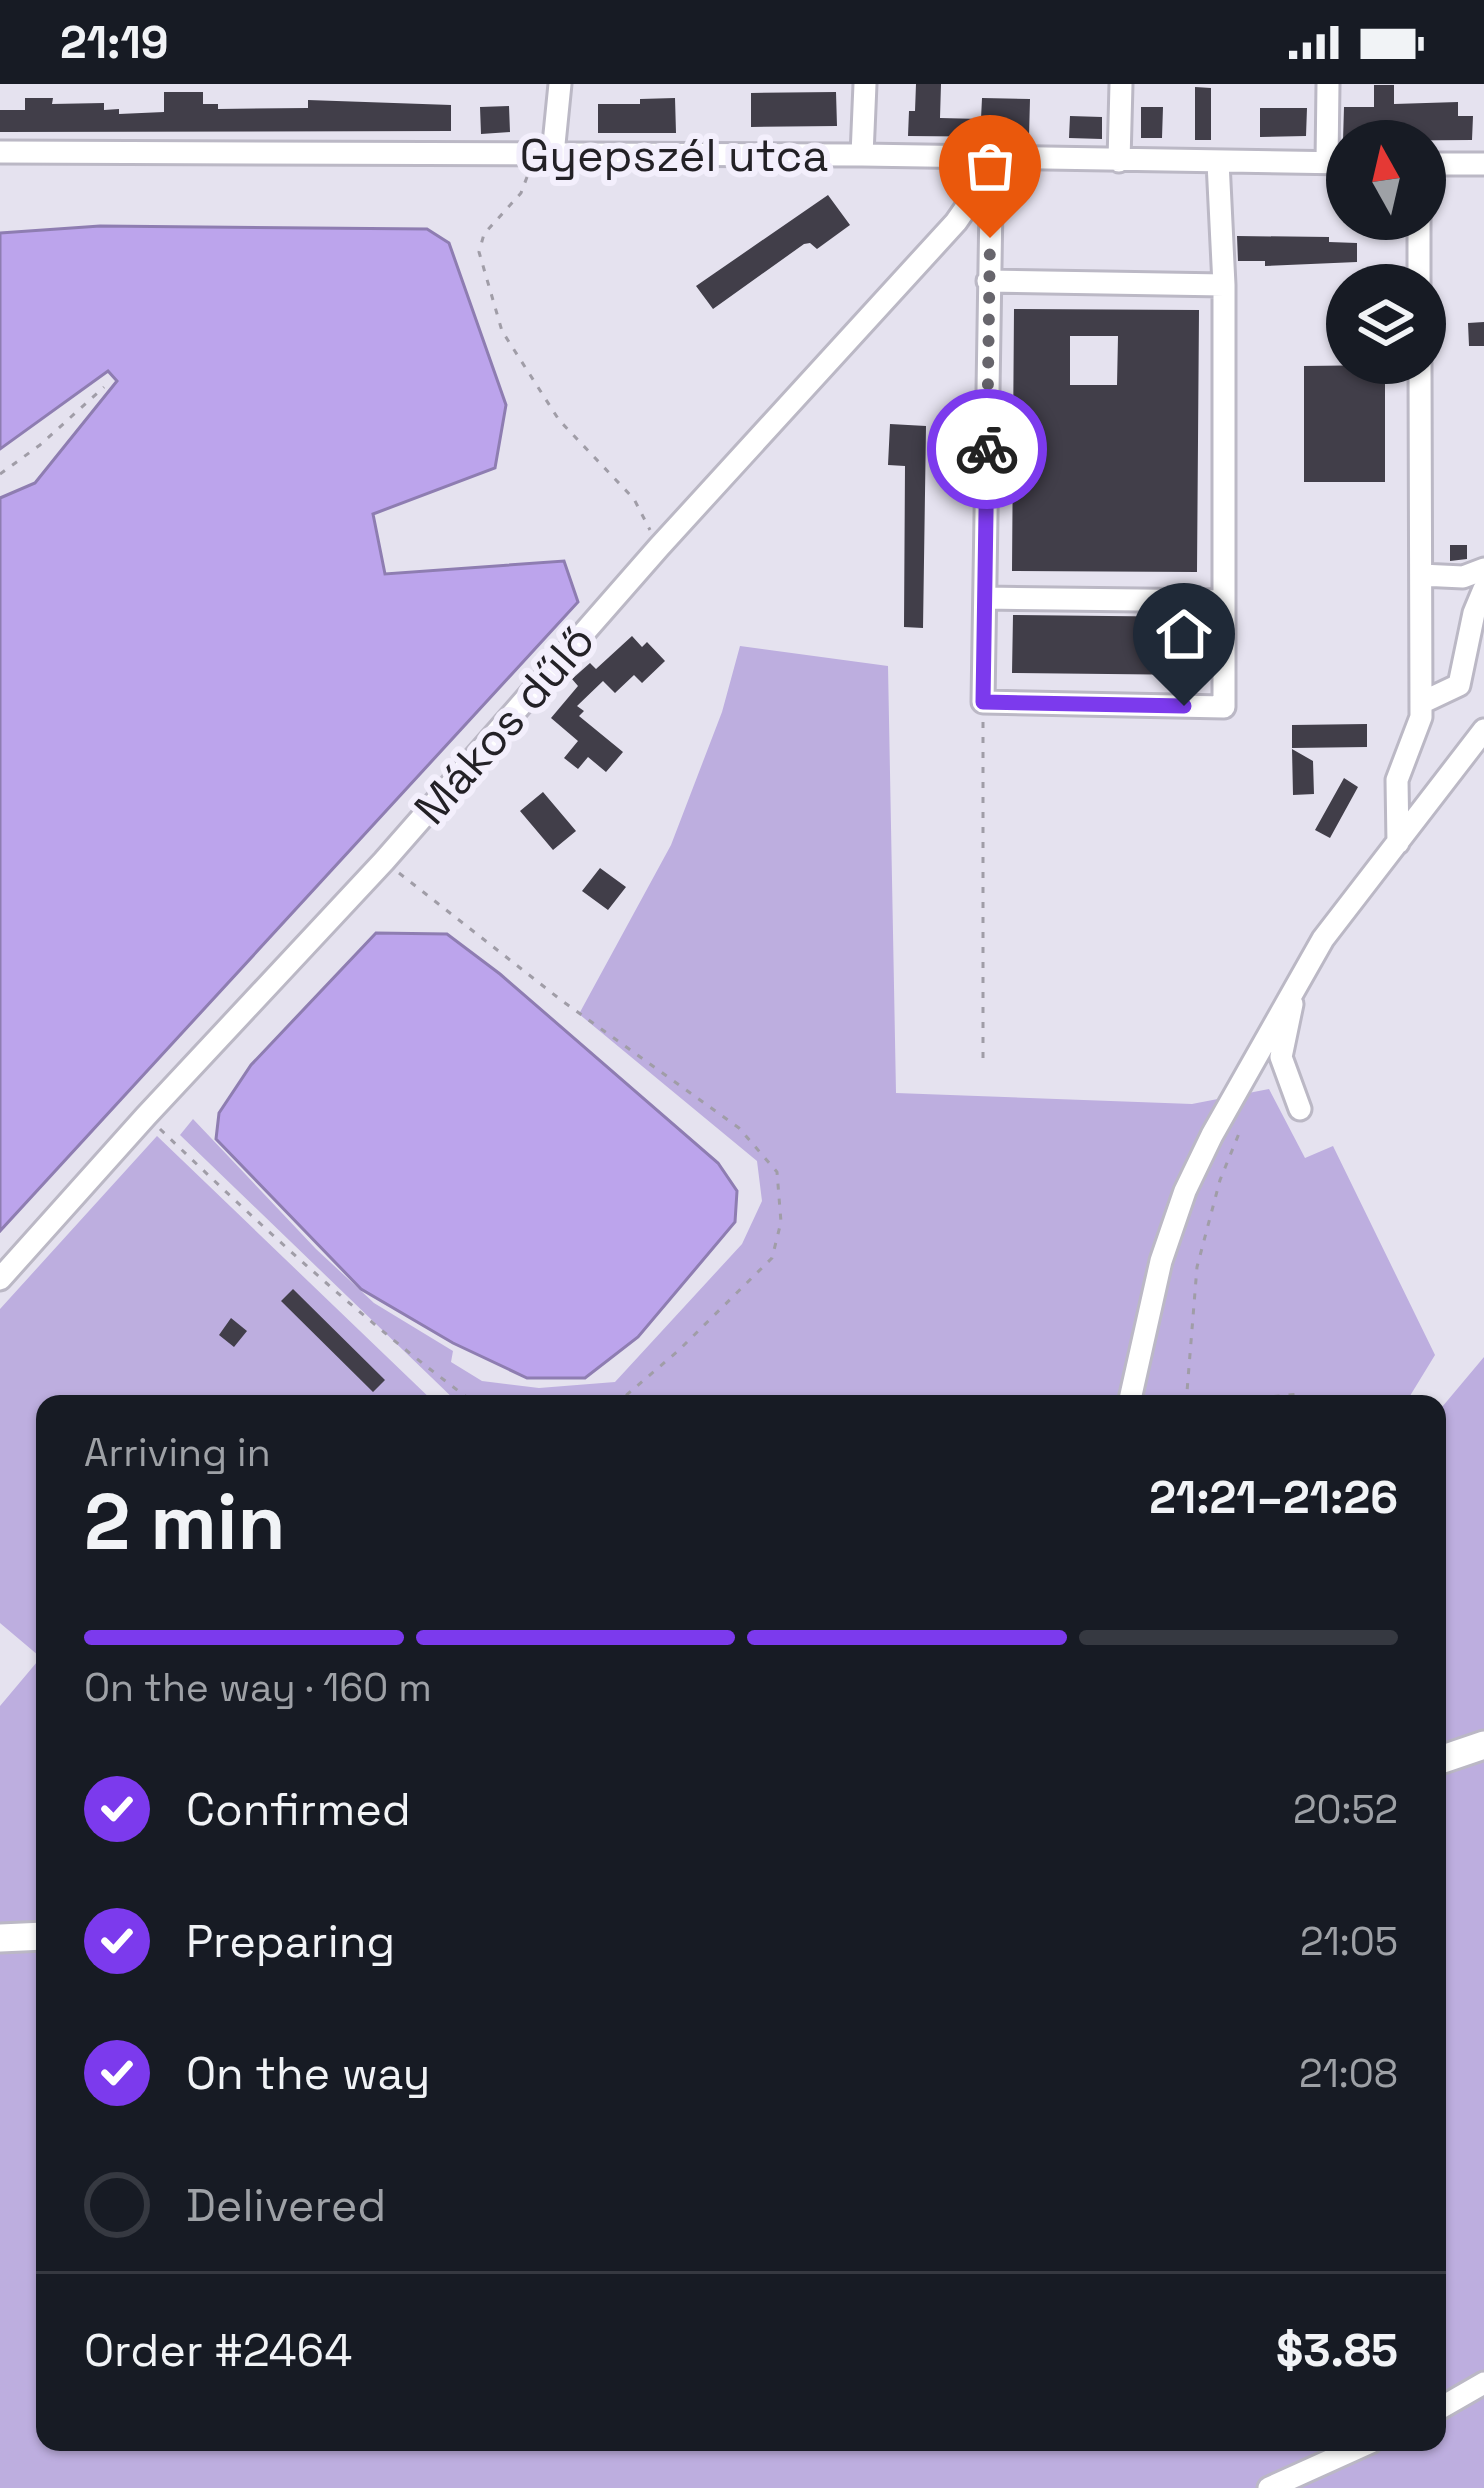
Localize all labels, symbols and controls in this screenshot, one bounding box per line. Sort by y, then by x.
text: 21:19 [60,14,169,71]
pin [939,115,1041,238]
north arrow [1326,120,1446,240]
map controls [1326,120,1446,384]
street label: Gyepszél utca [520,127,828,184]
icon: bag [957,133,1023,199]
button: layers [1326,264,1446,384]
courier [927,389,1047,509]
icon: bike [954,416,1020,482]
pin [1133,583,1235,706]
icon: home [1151,601,1217,667]
street label: Mákos dűlő [402,613,607,836]
text: Arriving in [84,1428,271,1477]
text: 21:21–21:26 [1149,1469,1398,1526]
text: 2 min [84,1472,286,1572]
text: On the way · 160 m [84,1663,432,1712]
icon: check [84,1776,150,1842]
text: Confirmed [186,1781,411,1838]
text: 20:52 [1293,1785,1398,1834]
icon: check [84,1908,150,1974]
text: Preparing [186,1913,395,1970]
text: 21:05 [1300,1917,1398,1966]
icon: check [84,2040,150,2106]
text: On the way [186,2045,430,2102]
text: 21:08 [1299,2049,1398,2098]
text: Delivered [186,2177,386,2234]
text: Order #2464 [84,2322,352,2379]
text: $3.85 [1276,2322,1398,2379]

